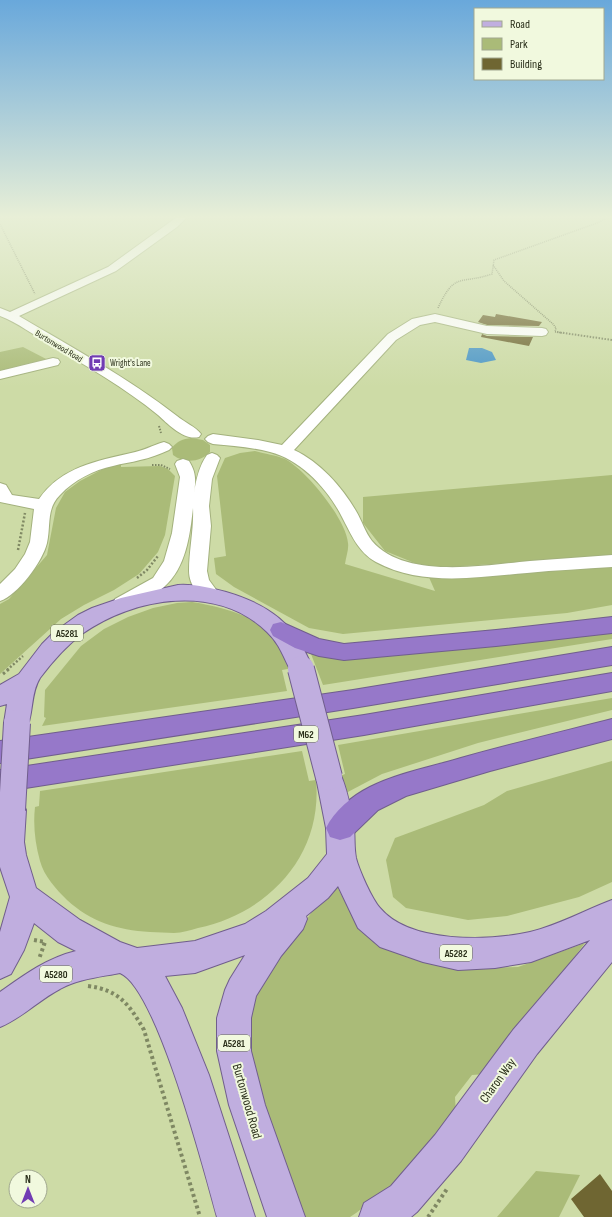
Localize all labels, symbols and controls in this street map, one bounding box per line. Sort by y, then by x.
legend [474,8,604,80]
text: Road [510,17,530,32]
text: Park [510,37,528,52]
text: Building [510,57,542,72]
street label: Burtonwood Road [33,328,85,365]
bus stop icon: Wright's Lane [87,353,107,373]
place label: Wright's Lane [110,358,151,369]
road number: A5281 [51,625,83,641]
road number: M62 [294,726,318,742]
road number: A5282 [440,945,472,961]
road number: A5280 [40,966,72,982]
road number: A5281 [218,1035,250,1051]
street label: Charon Way [476,1055,519,1106]
street label: Burtonwood Road [229,1062,265,1141]
north arrow [8,1169,48,1209]
text: N [25,1173,31,1186]

